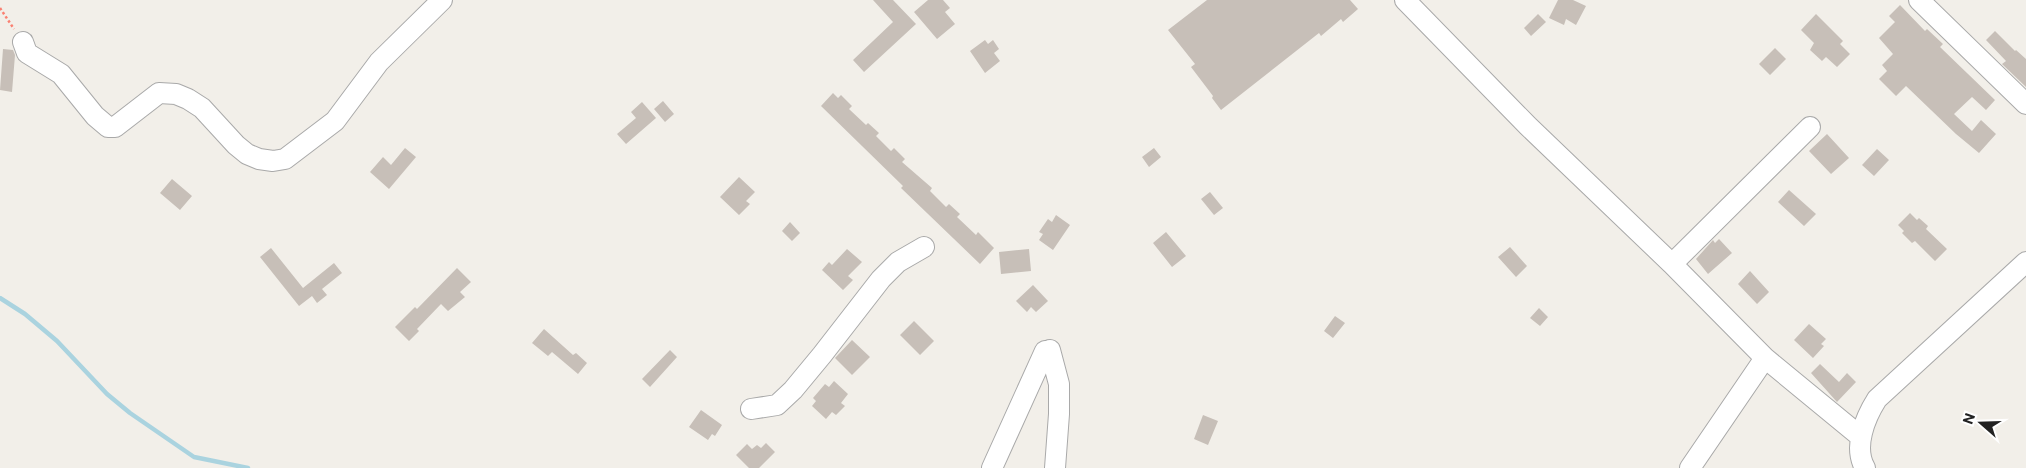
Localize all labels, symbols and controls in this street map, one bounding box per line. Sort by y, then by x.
north arrow [1956,398,2006,448]
text: N [1959,411,1978,426]

